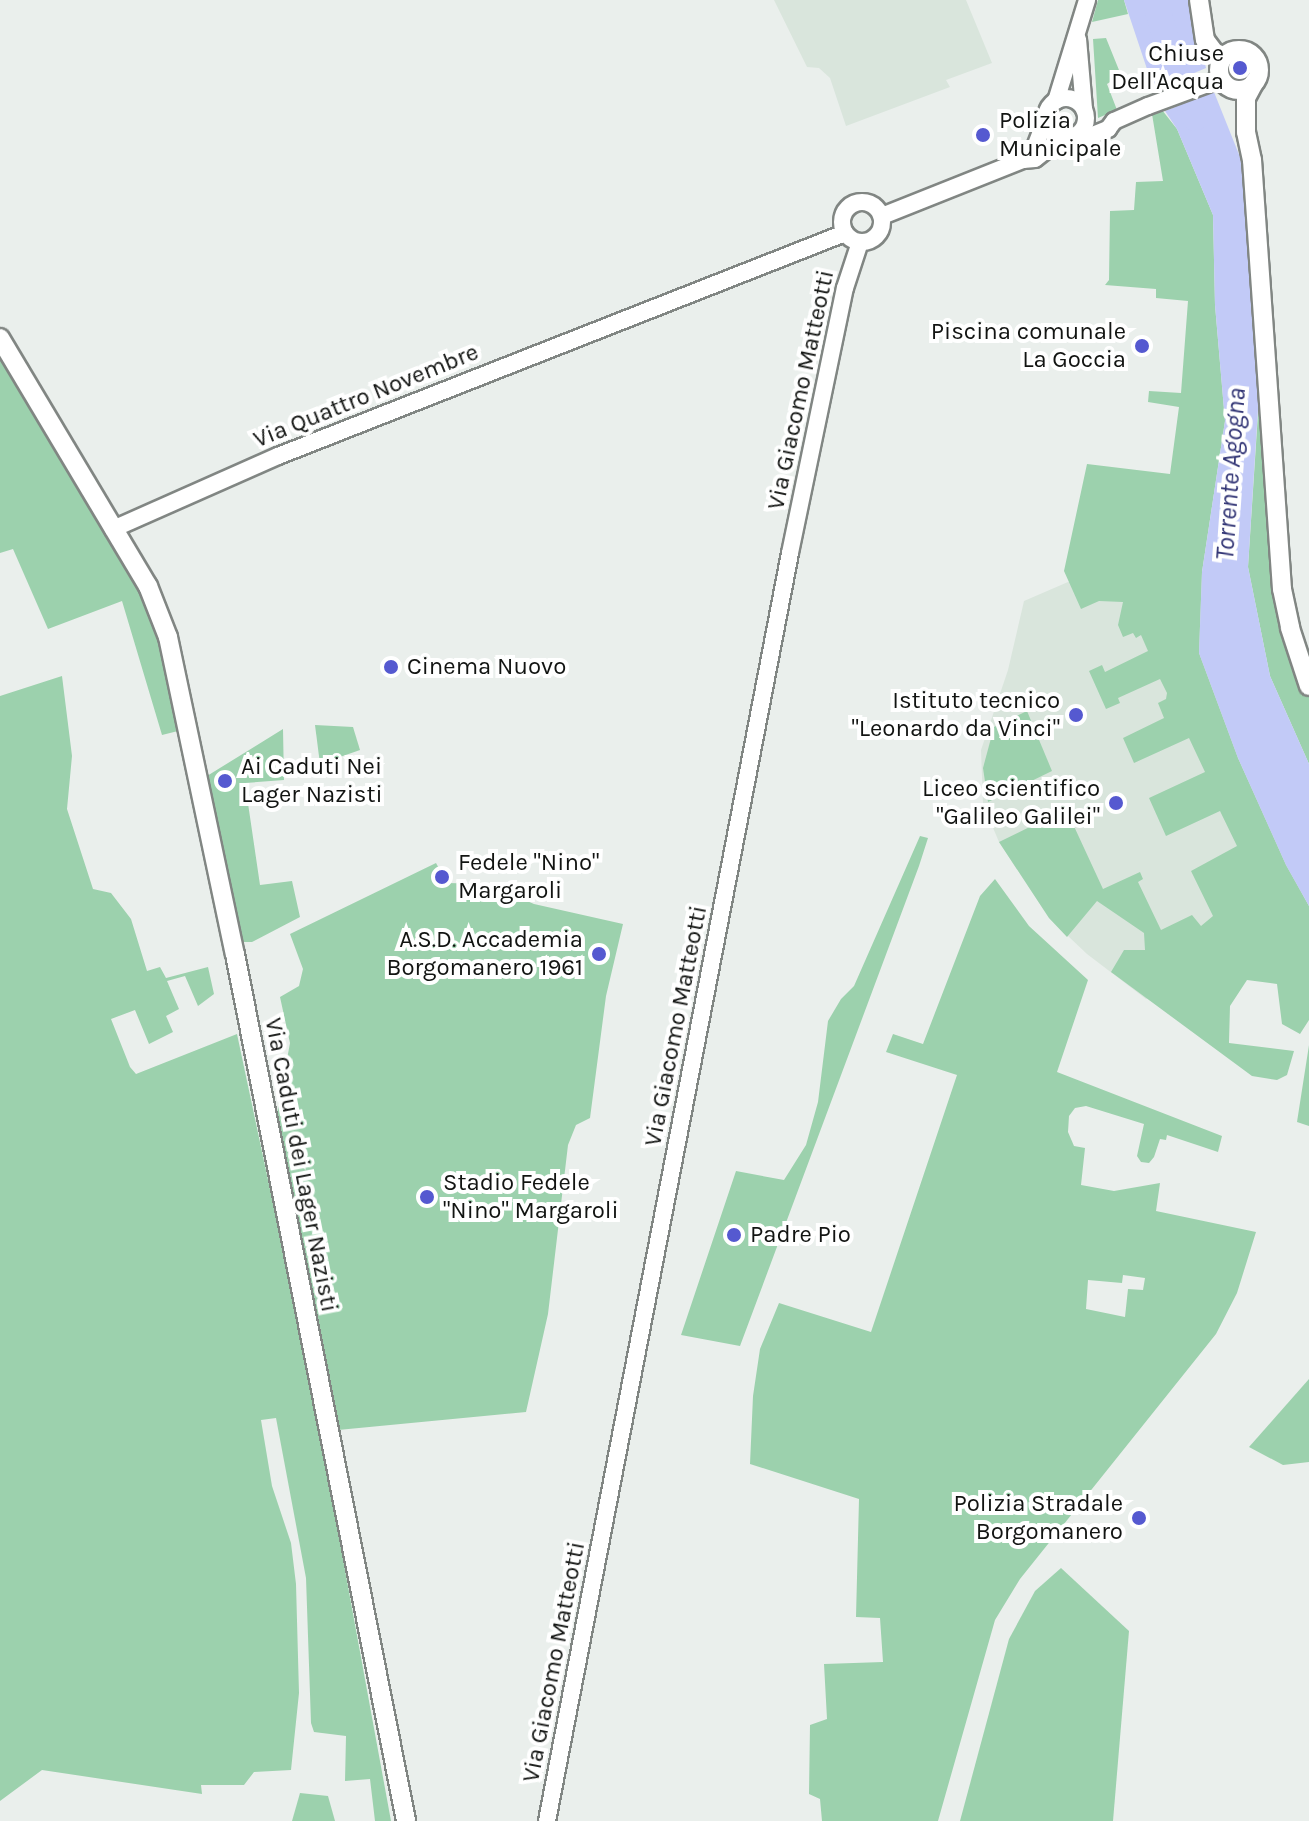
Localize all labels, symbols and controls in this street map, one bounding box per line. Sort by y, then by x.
place label: Chiuse Dell'Acqua [1111,40,1224,96]
marker: Chiuse Dell'Acqua [1231,59,1249,77]
place label: Polizia Municipale [999,107,1121,163]
marker: Polizia Municipale [974,126,992,144]
street label: Via Giacomo Matteotti [762,267,840,513]
place label: Piscina comunale La Goccia [931,318,1126,374]
marker: Piscina comunale La Goccia [1133,337,1151,355]
street label: Via Quattro Novembre [249,338,483,454]
water label: Torrente Agogna [1209,387,1253,561]
place label: Cinema Nuovo [407,653,566,681]
marker: Cinema Nuovo [382,658,400,676]
place label: Istituto tecnico "Leonardo da Vinci" [852,687,1060,743]
marker: Istituto tecnico "Leonardo da Vinci" [1067,706,1085,724]
place label: Ai Caduti Nei Lager Nazisti [241,753,383,809]
marker: Ai Caduti Nei Lager Nazisti [216,772,234,790]
place label: Liceo scientifico "Galileo Galilei" [922,775,1100,831]
marker: Liceo scientifico "Galileo Galilei" [1107,794,1125,812]
place label: Fedele "Nino" Margaroli [458,849,599,905]
marker: Fedele "Nino" Margaroli [433,868,451,886]
street label: Via Giacomo Matteotti [639,903,713,1149]
place label: A.S.D. Accademia Borgomanero 1961 [387,926,583,982]
marker: A.S.D. Accademia Borgomanero 1961 [590,945,608,963]
street label: Via Caduti dei Lager Nazisti [258,1015,344,1315]
place label: Stadio Fedele "Nino" Margaroli [443,1169,619,1225]
marker: Stadio Fedele "Nino" Margaroli [418,1188,436,1206]
place label: Padre Pio [750,1221,851,1249]
marker: Padre Pio [725,1226,743,1244]
place label: Polizia Stradale Borgomanero [953,1490,1123,1546]
marker: Polizia Stradale Borgomanero [1130,1509,1148,1527]
street label: Via Giacomo Matteotti [517,1539,591,1785]

